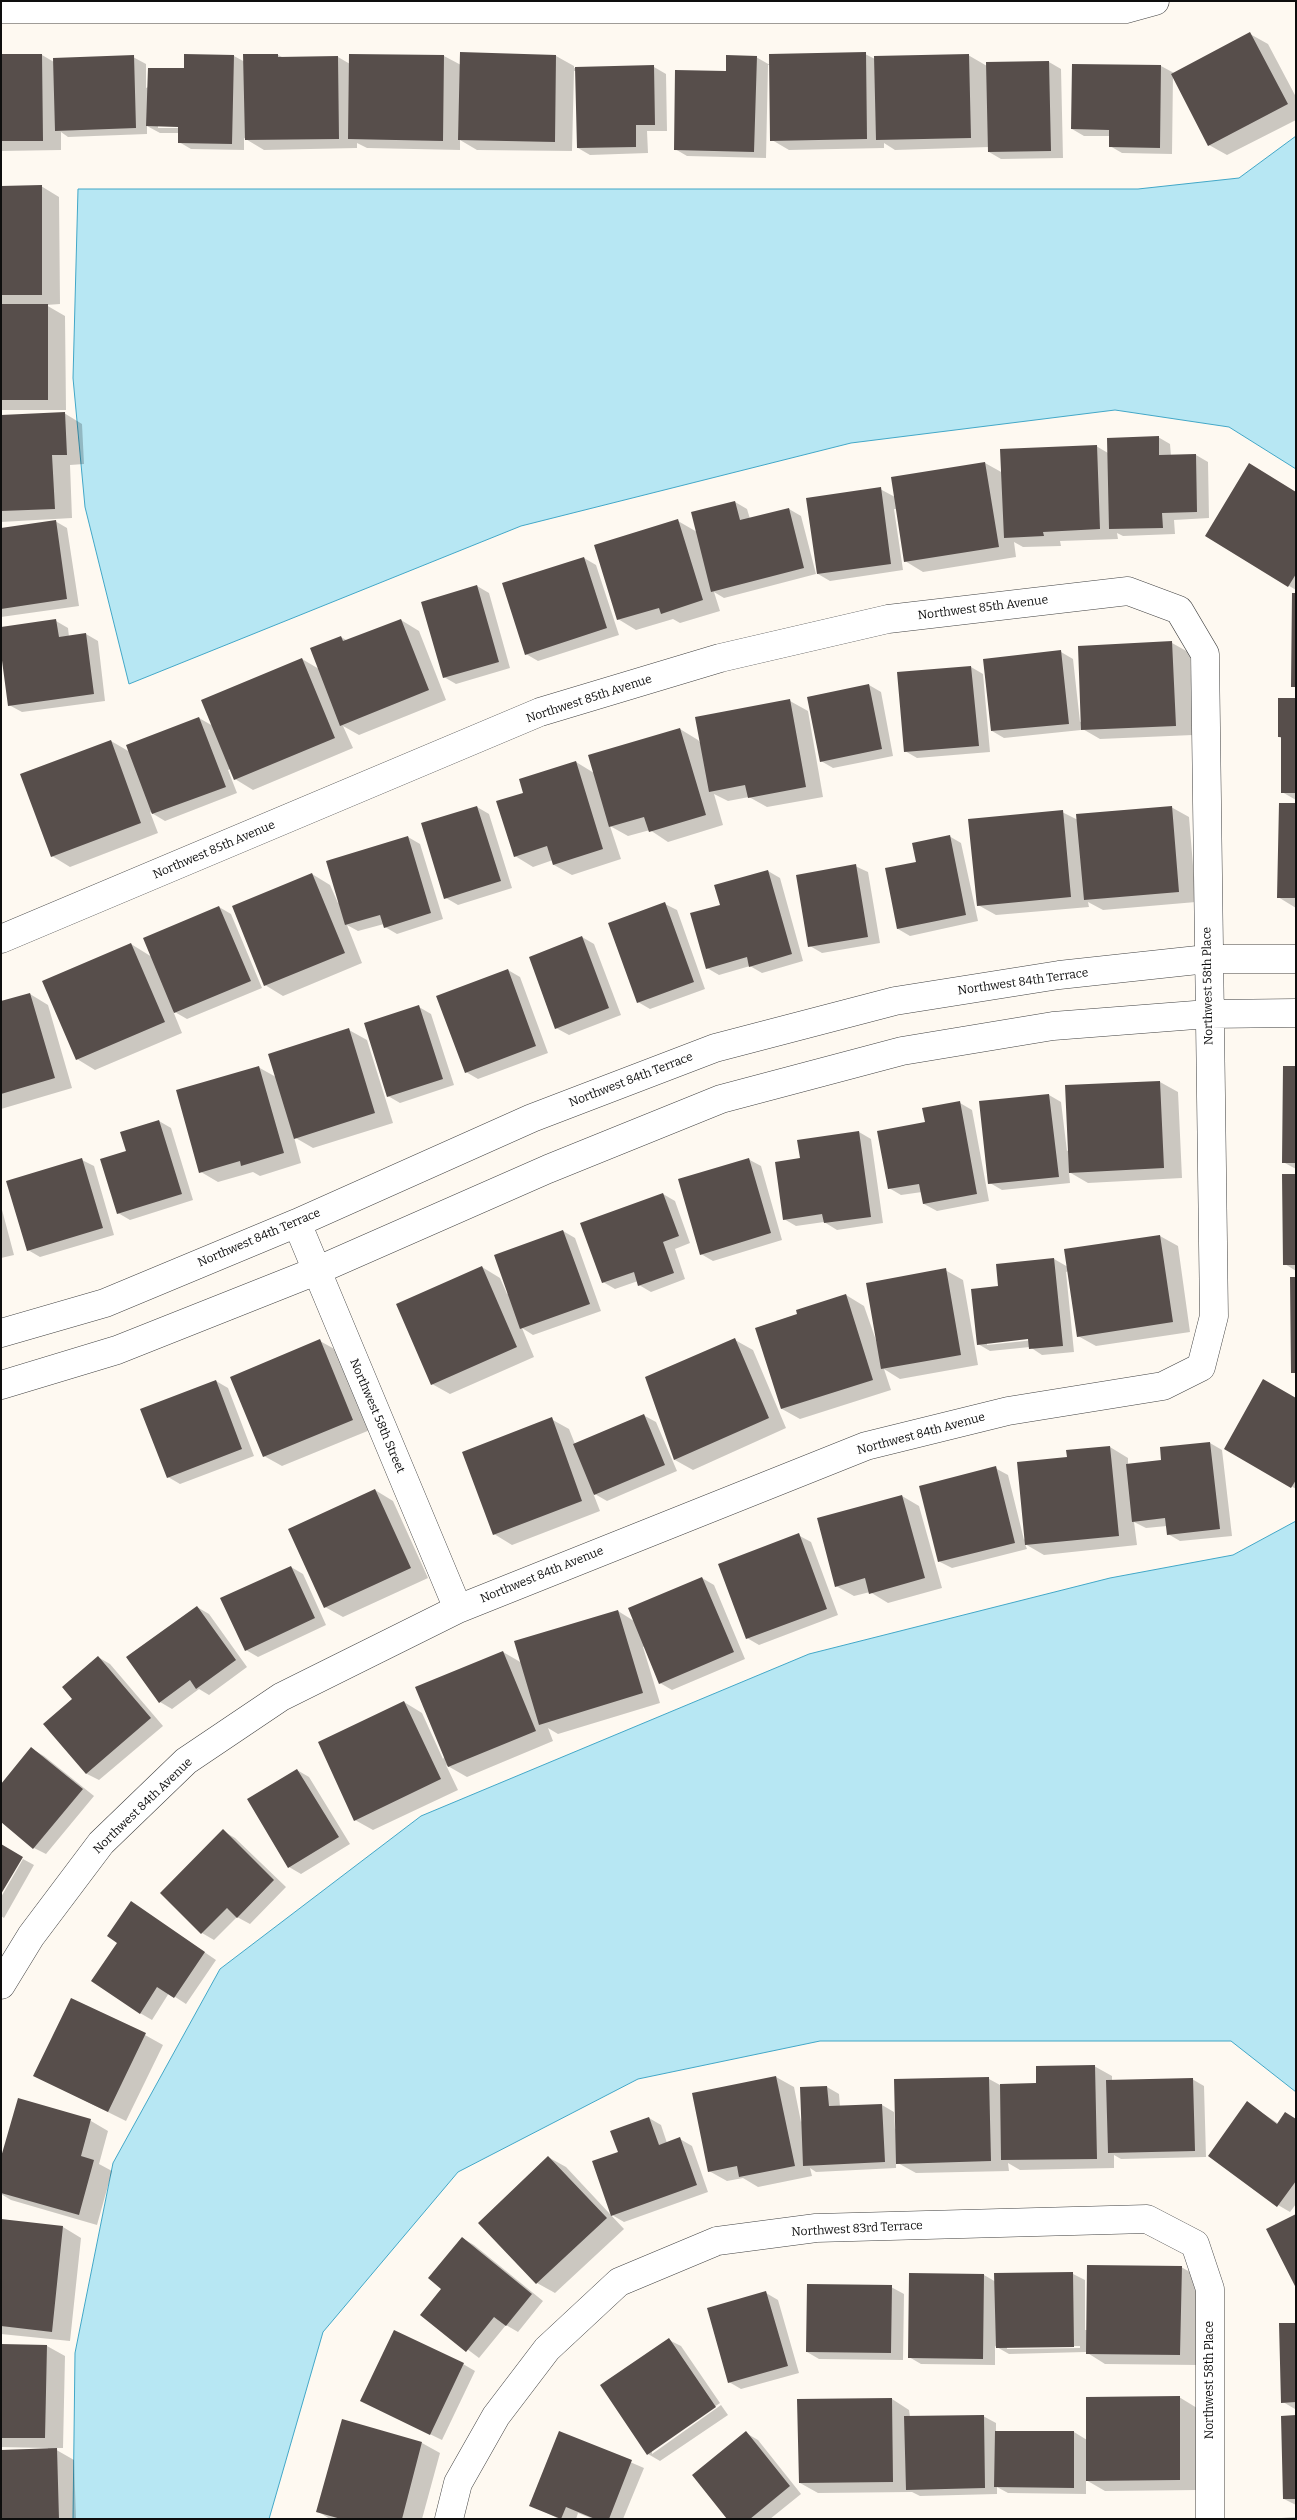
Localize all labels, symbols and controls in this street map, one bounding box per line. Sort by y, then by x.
street label: Northwest 85th Avenue [917,593,1049,623]
street label: Northwest 85th Avenue [524,672,654,726]
street label: Northwest 85th Avenue [151,818,277,882]
street label: Northwest 58th Place [1200,927,1216,1045]
street label: Northwest 84th Terrace [957,966,1089,998]
street label: Northwest 84th Terrace [567,1050,695,1110]
street label: Northwest 84th Terrace [196,1206,322,1270]
street label: Northwest 58th Street [346,1357,408,1475]
street label: Northwest 84th Avenue [855,1410,987,1458]
street label: Northwest 84th Avenue [478,1544,606,1606]
street label: Northwest 84th Avenue [91,1755,195,1857]
street label: Northwest 83rd Terrace [791,2218,923,2240]
street label: Northwest 58th Place [1203,2321,1217,2439]

